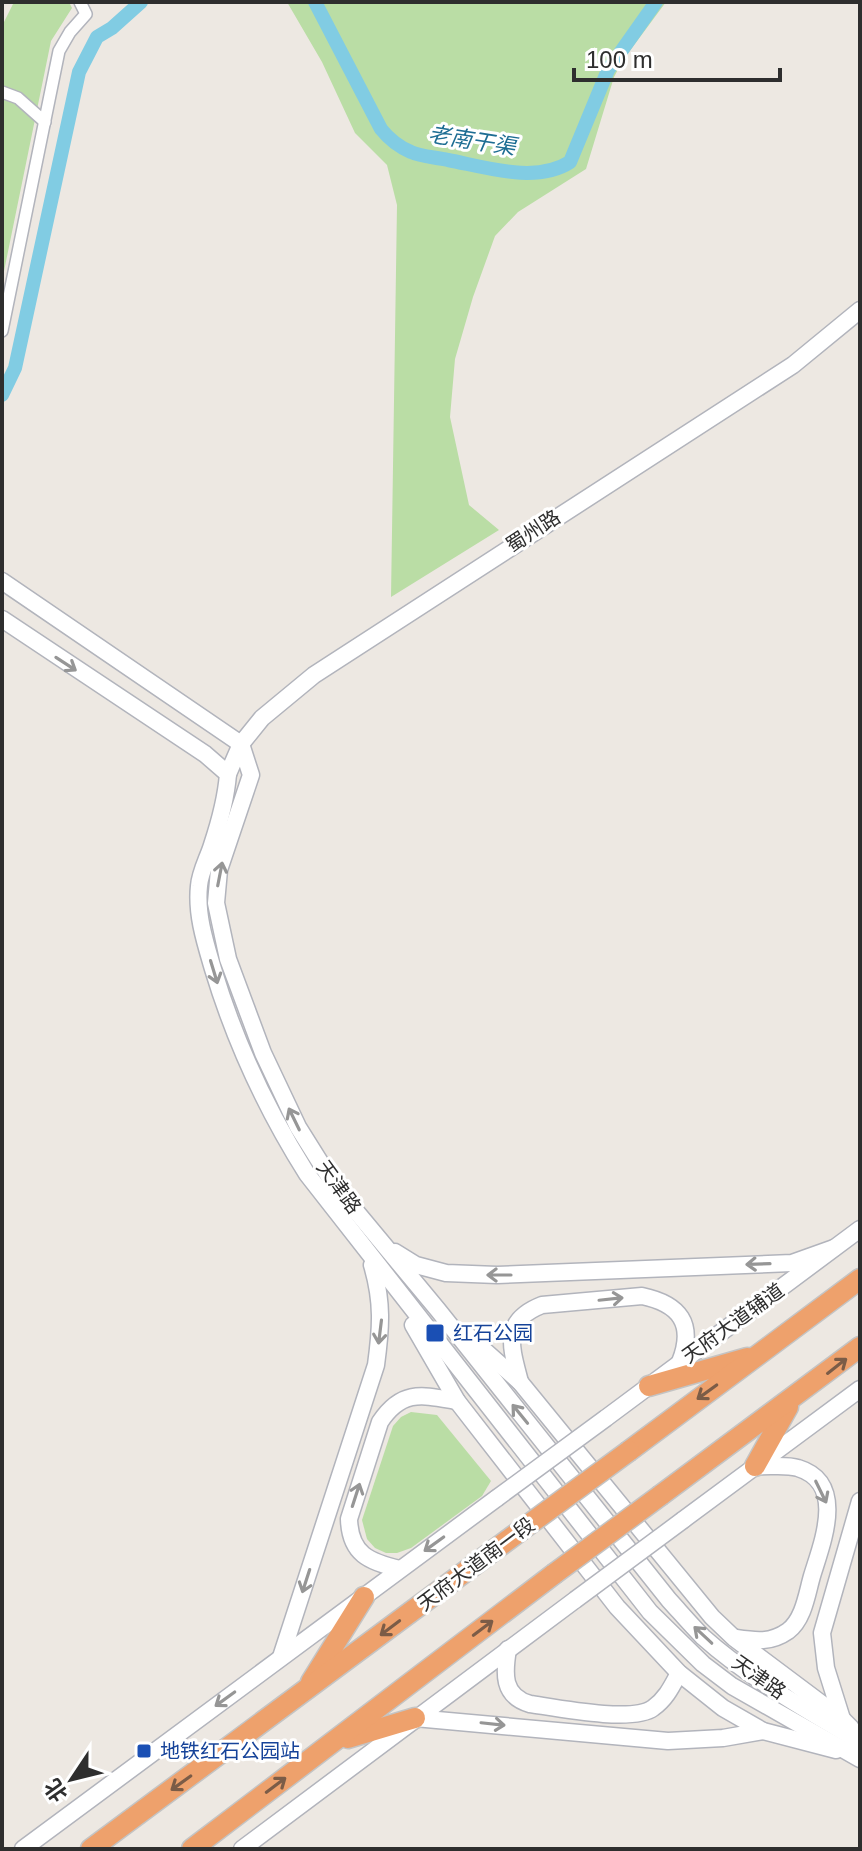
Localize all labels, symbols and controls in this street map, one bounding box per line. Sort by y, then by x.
scale bar [574,32,780,82]
text: 100 m [586,46,653,73]
water label: 老南干渠 [427,121,520,160]
street label: 蜀州路 [502,505,564,557]
one-way arrow [55,655,77,672]
one-way arrow [213,861,228,887]
one-way arrow [207,958,222,984]
one-way arrow [286,1107,301,1131]
street label: 天津路 [312,1156,366,1218]
one-way arrow [745,1257,772,1272]
one-way arrow [486,1267,513,1283]
street label: 天府大道辅道 [678,1279,788,1367]
one-way arrow [597,1291,624,1306]
one-way arrow [373,1319,388,1345]
marker: 红石公园 [424,1322,446,1344]
place label: 红石公园 [453,1322,533,1344]
one-way arrow [825,1357,847,1374]
one-way arrow [697,1384,719,1401]
one-way arrow [511,1403,529,1424]
one-way arrow [814,1480,829,1503]
one-way arrow [350,1483,364,1508]
street label: 天府大道南一段 [413,1513,539,1615]
one-way arrow [424,1535,445,1552]
one-way arrow [297,1568,312,1593]
one-way arrow [472,1619,493,1636]
one-way arrow [380,1620,402,1637]
one-way arrow [693,1626,713,1645]
street label: 天津路 [728,1651,790,1703]
one-way arrow [215,1690,236,1707]
one-way arrow [479,1717,506,1732]
north arrow [32,1739,112,1819]
place label: 地铁红石公园站 [160,1740,300,1762]
marker: 地铁红石公园站 [135,1742,153,1760]
text: 北 [39,1774,73,1806]
one-way arrow [171,1774,192,1791]
one-way arrow [265,1777,286,1794]

